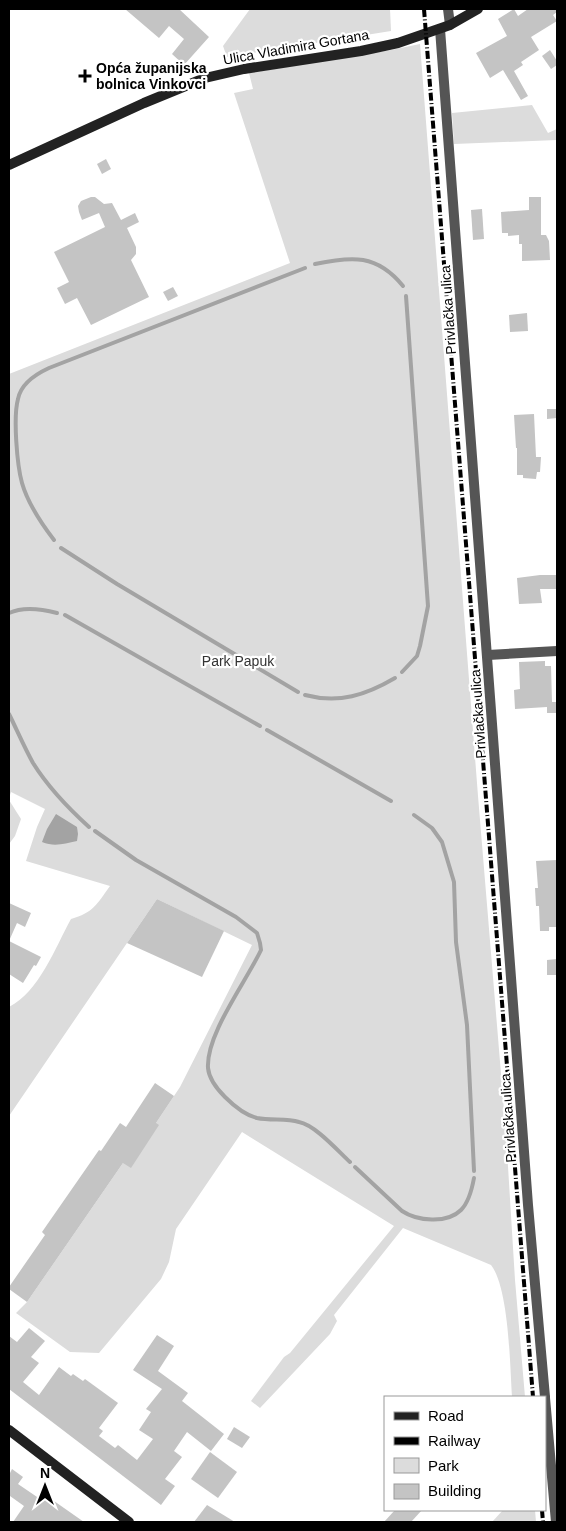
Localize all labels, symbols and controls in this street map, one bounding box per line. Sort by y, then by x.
street label: Ulica Vladimira Gortana [222,26,370,68]
place label: Opća županijska bolnica Vinkovci [96,60,207,92]
marker: Opća županijska bolnica Vinkovci [78,69,92,83]
street label: Privlačka ulica [437,265,459,355]
park label: Park Papuk [202,653,275,669]
street label: Privlačka ulica [467,669,489,759]
street label: Privlačka ulica [497,1073,519,1163]
legend [384,1396,546,1511]
text: Road [428,1407,464,1424]
text: Railway [428,1432,481,1449]
text: Park [428,1457,459,1474]
north arrow [20,1461,70,1511]
text: N [40,1465,50,1481]
text: Building [428,1482,481,1499]

